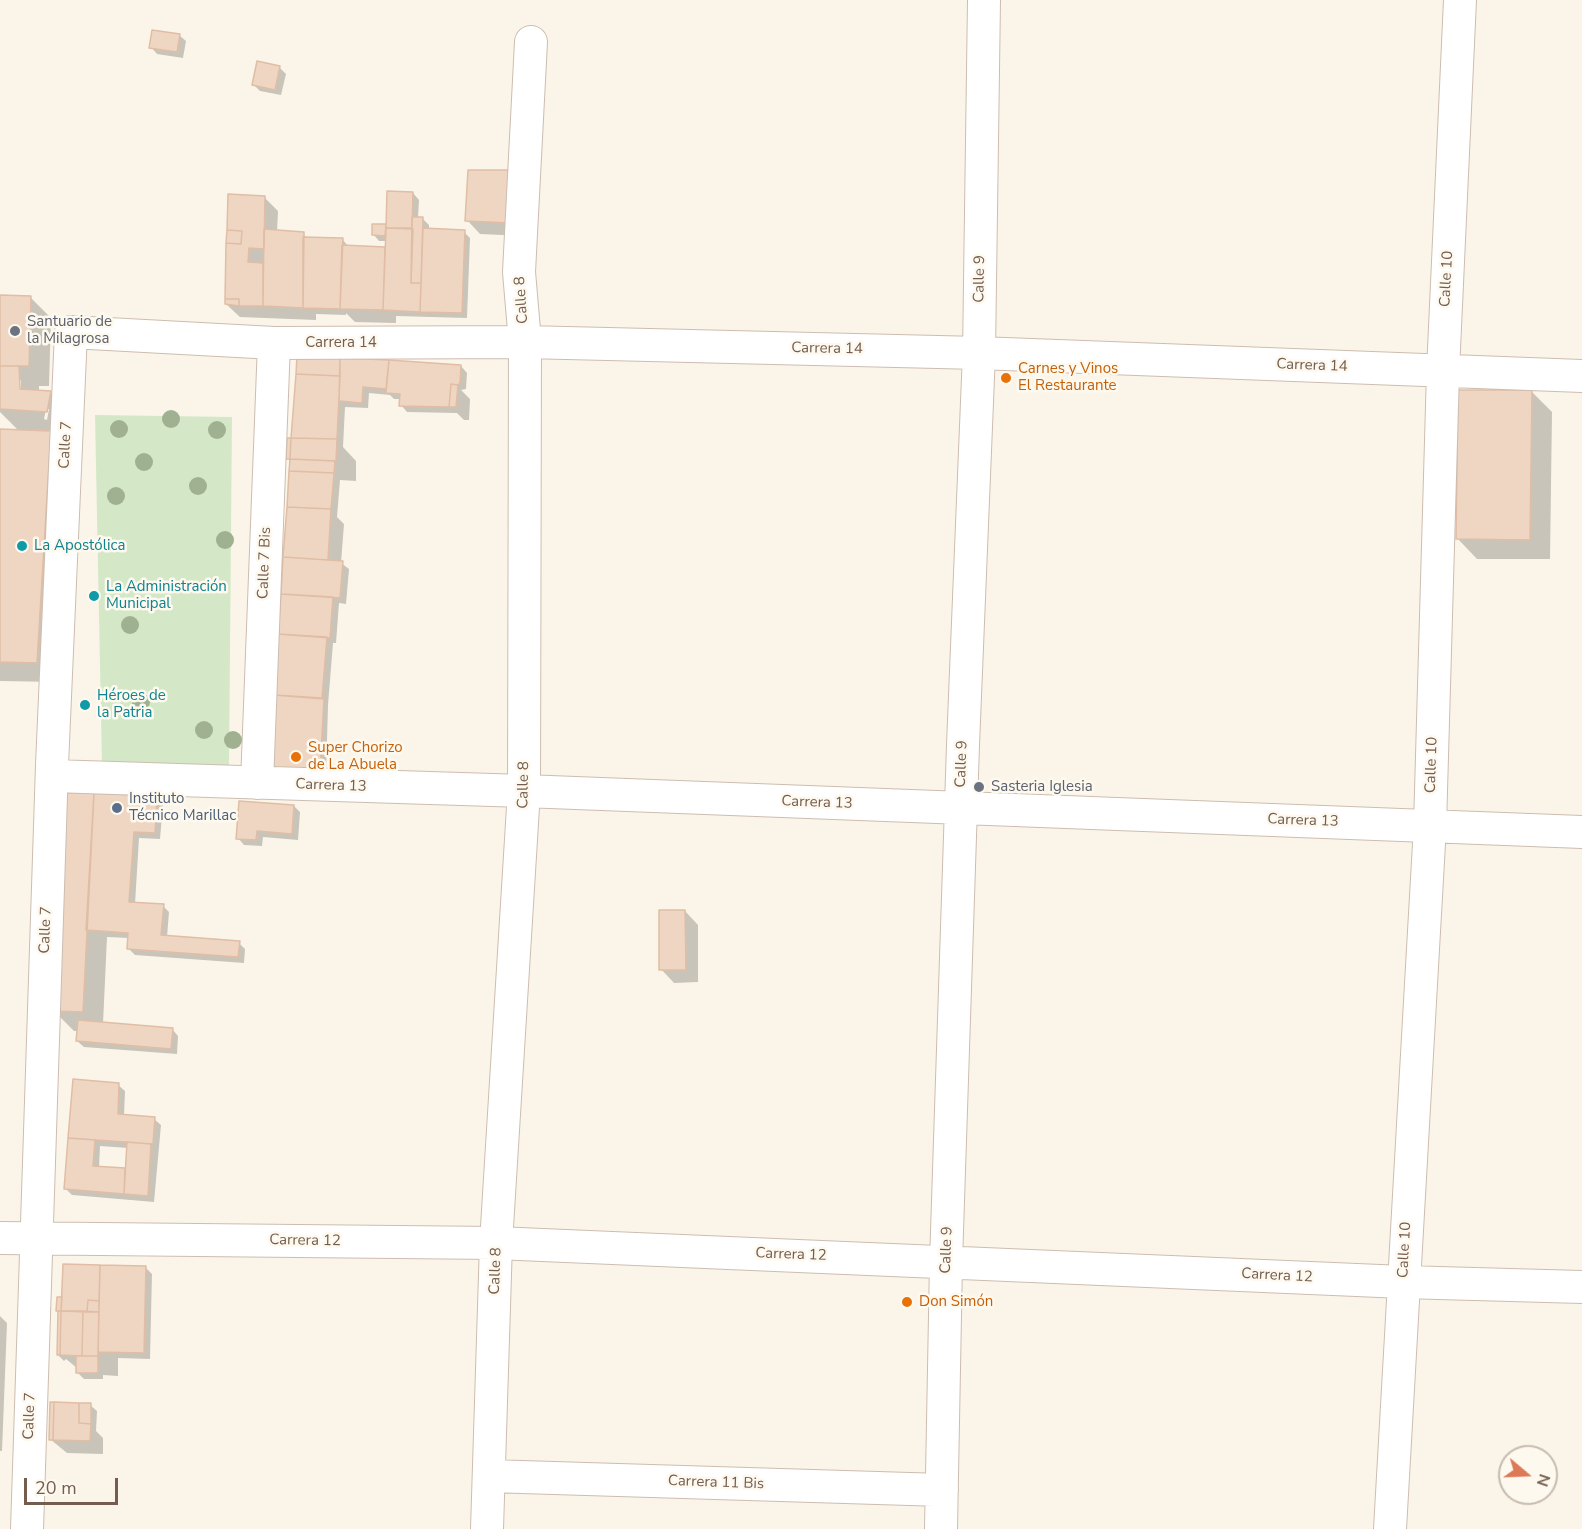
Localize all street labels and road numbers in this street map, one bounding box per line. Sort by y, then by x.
street label: Calle 10 [1437,250,1457,308]
street label: Calle 9 [971,255,989,303]
street label: Calle 8 [511,276,533,324]
street label: Carrera 14 [305,334,377,352]
street label: Carrera 14 [791,339,863,359]
street label: Carrera 14 [1276,356,1348,376]
street label: Calle 7 [56,421,76,469]
street label: Calle 7 Bis [255,527,275,599]
street label: Calle 10 [1422,736,1442,794]
street label: Calle 9 [952,740,972,788]
street label: Calle 8 [515,761,533,809]
street label: Carrera 13 [295,776,367,796]
street label: Carrera 13 [781,793,853,813]
street label: Carrera 13 [1267,811,1339,831]
street label: Calle 7 [36,906,56,954]
street label: Calle 10 [1395,1221,1415,1279]
street label: Calle 9 [937,1226,957,1274]
street label: Carrera 12 [269,1231,341,1251]
street label: Carrera 12 [755,1245,827,1265]
street label: Calle 8 [486,1247,506,1295]
street label: Carrera 12 [1241,1265,1313,1287]
street label: Calle 7 [20,1392,40,1440]
street label: Carrera 11 Bis [668,1472,764,1494]

